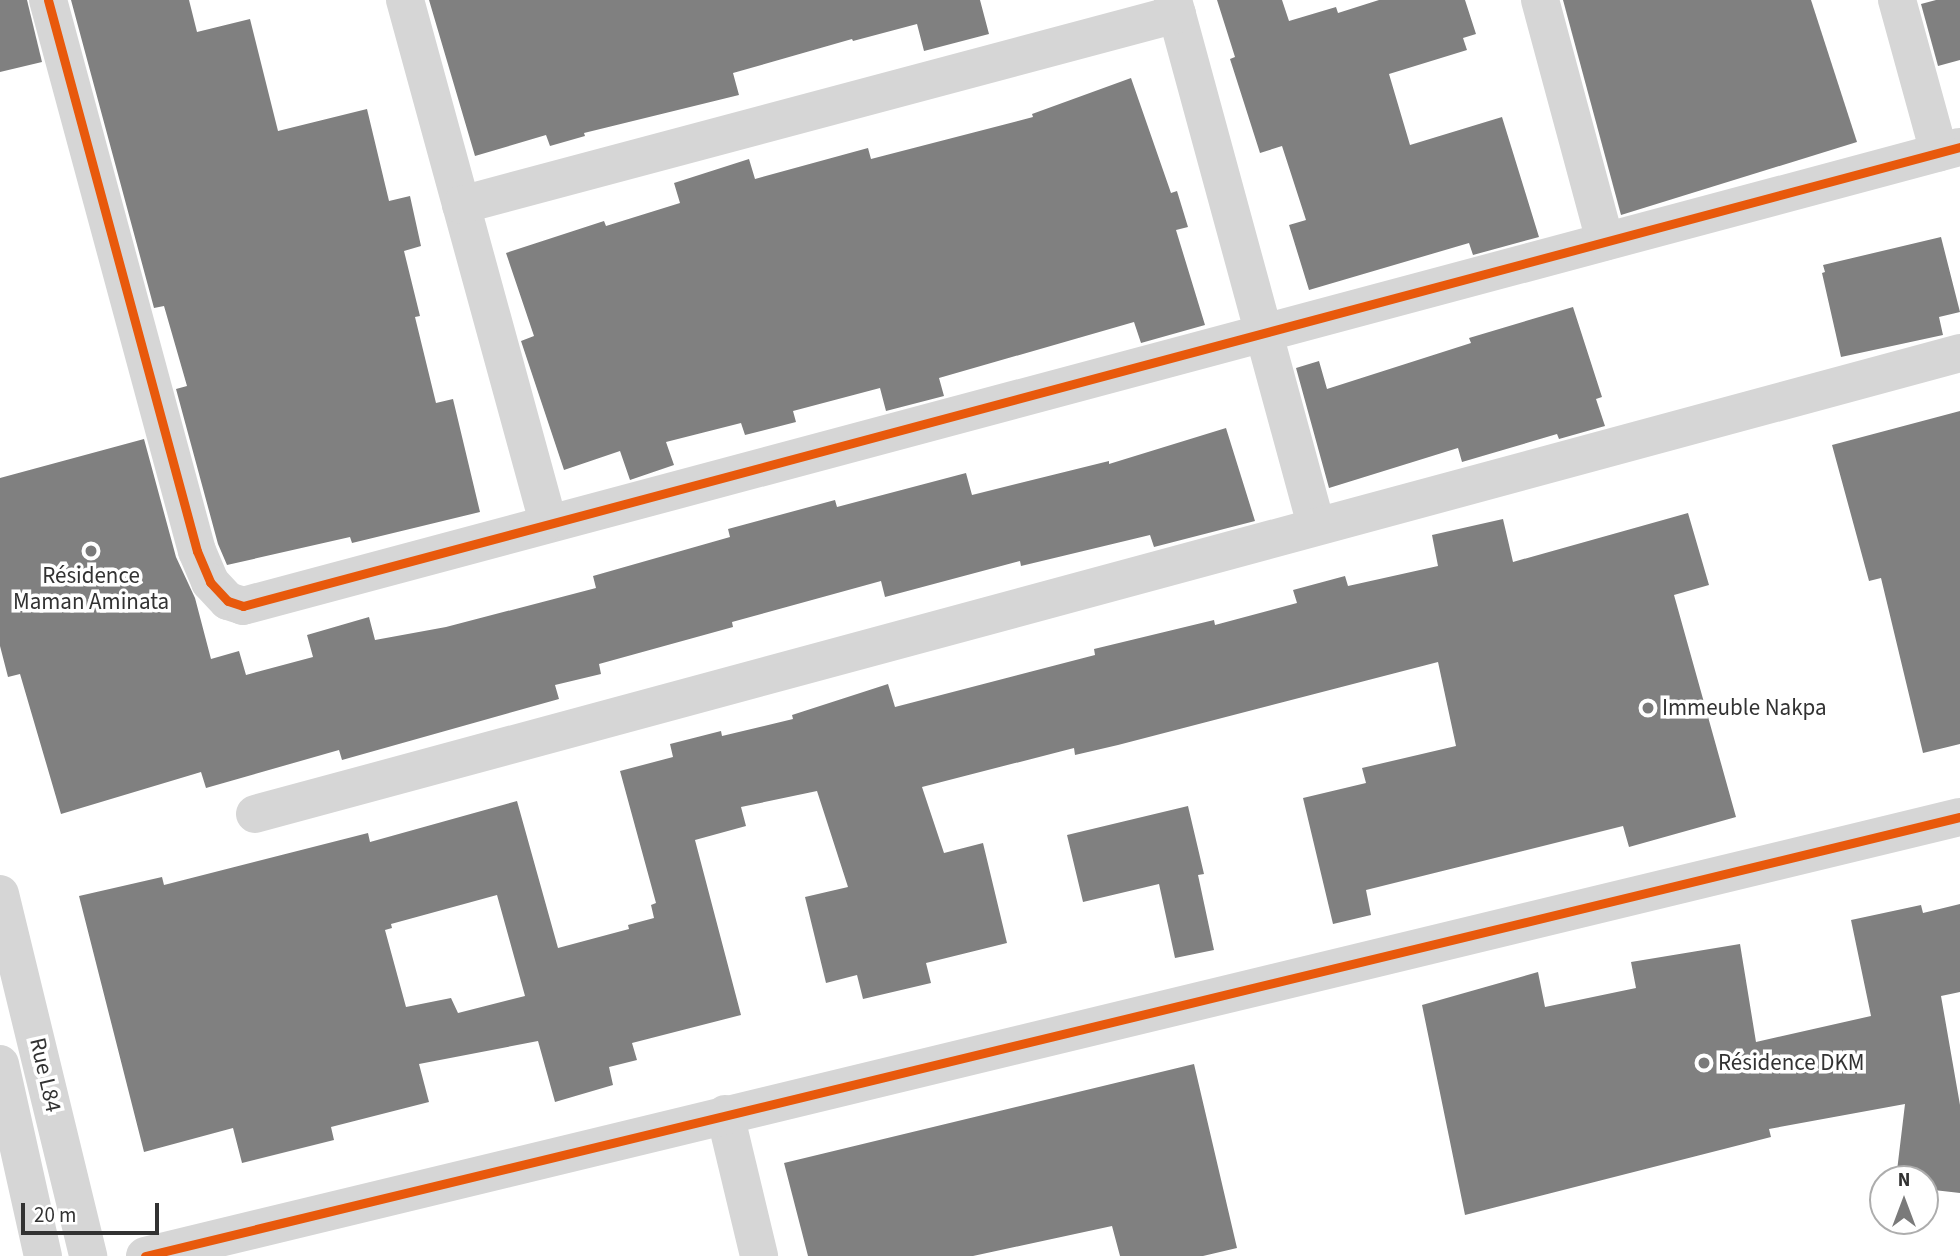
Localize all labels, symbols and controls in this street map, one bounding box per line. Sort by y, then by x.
marker: Résidence Maman Aminata [83,543,99,559]
place label: Résidence Maman Aminata [13,562,169,616]
place label: Immeuble Nakpa [1662,694,1827,722]
marker: Immeuble Nakpa [1640,700,1656,716]
street label: Rue L84 [23,1035,67,1115]
place label: Résidence DKM [1718,1049,1865,1077]
marker: Résidence DKM [1696,1055,1712,1071]
north arrow [1869,1165,1939,1235]
text: N [1898,1167,1910,1194]
scale bar [24,1190,163,1234]
text: 20 m [34,1200,76,1230]

